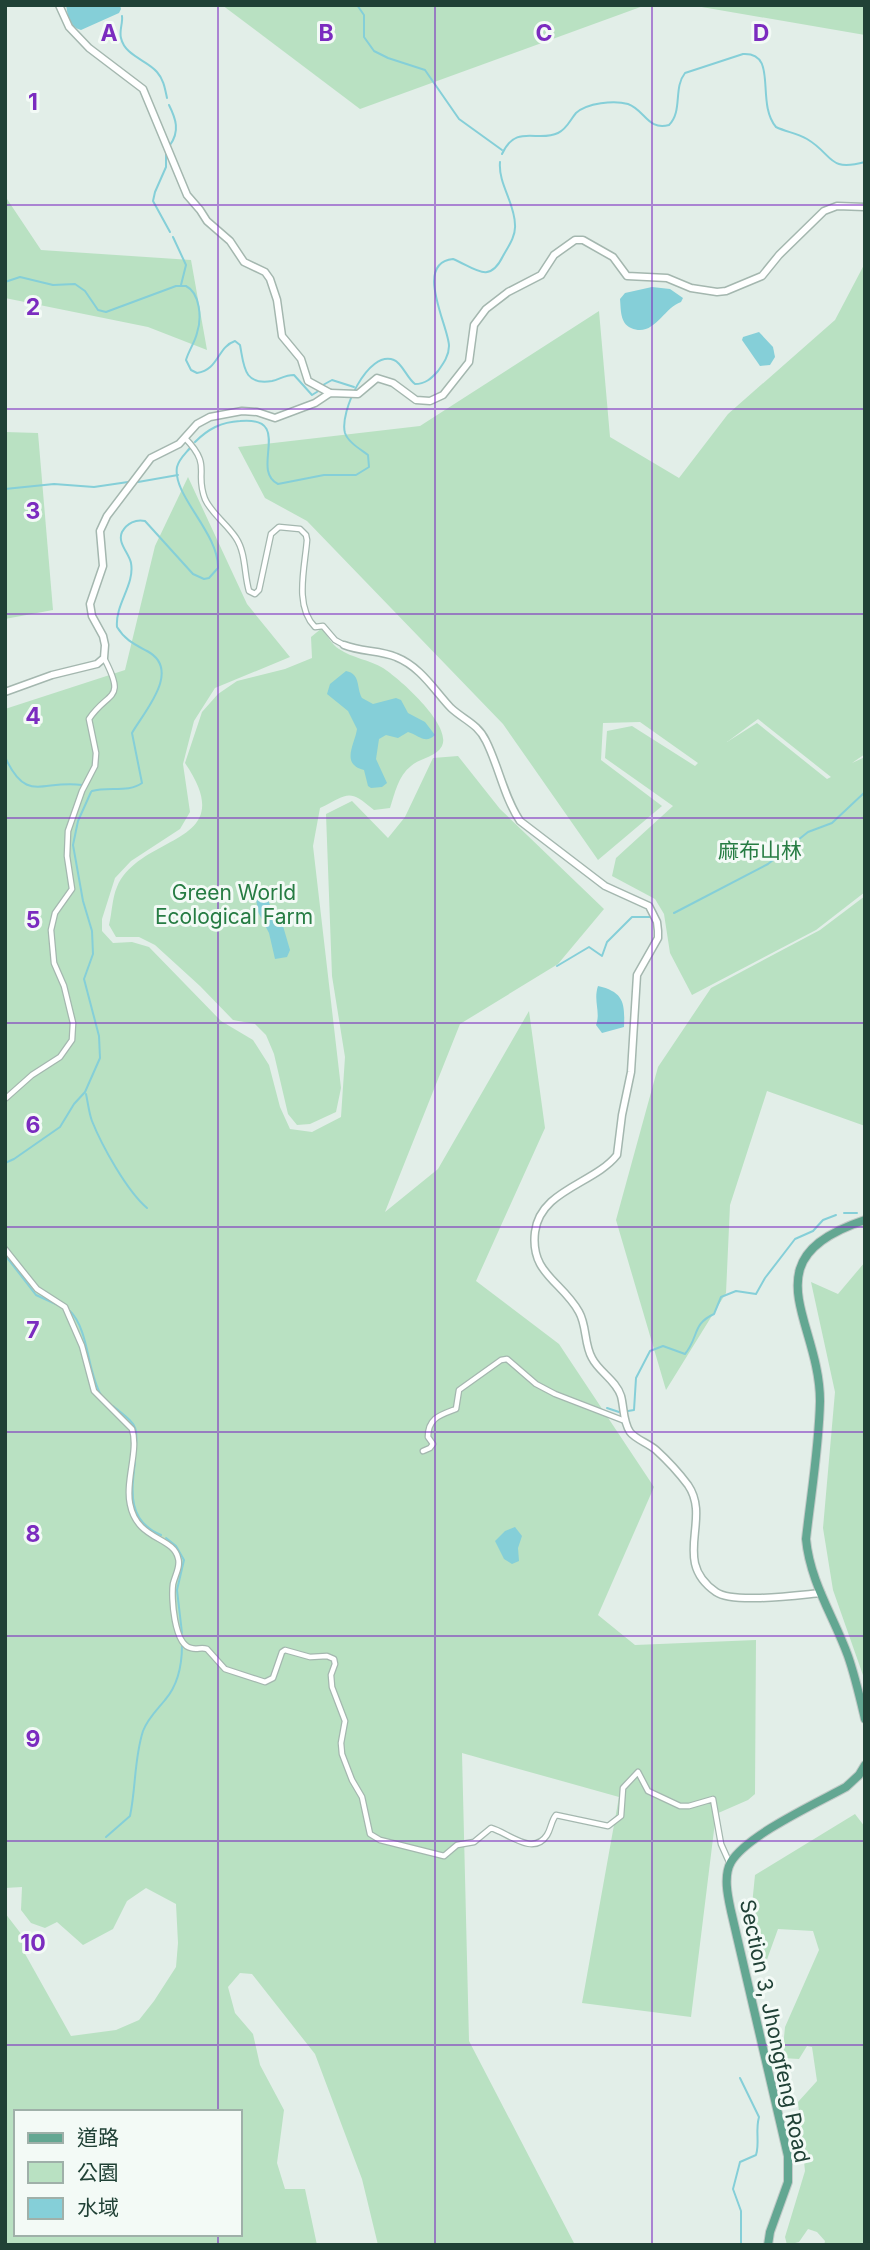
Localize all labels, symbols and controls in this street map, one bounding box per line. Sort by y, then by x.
text: A [100,19,118,47]
text: B [318,19,334,47]
text: C [535,19,553,47]
text: D [753,19,769,47]
text: 1 [28,88,38,116]
text: 2 [26,293,40,321]
text: 3 [26,497,40,525]
text: 4 [25,702,41,730]
park label: 麻布山林 [718,838,802,863]
park label: Green World Ecological Farm [155,880,313,929]
text: 5 [26,906,40,934]
text: 6 [26,1111,40,1139]
text: 7 [26,1316,40,1344]
text: 8 [26,1520,40,1548]
text: 9 [26,1725,40,1753]
street label: Section 3, Jhongfeng Road [735,1897,815,2165]
text: 10 [20,1929,46,1957]
legend [14,2110,242,2236]
text: 道路 [77,2125,119,2150]
text: 公園 [77,2160,119,2185]
text: 水域 [77,2195,119,2220]

